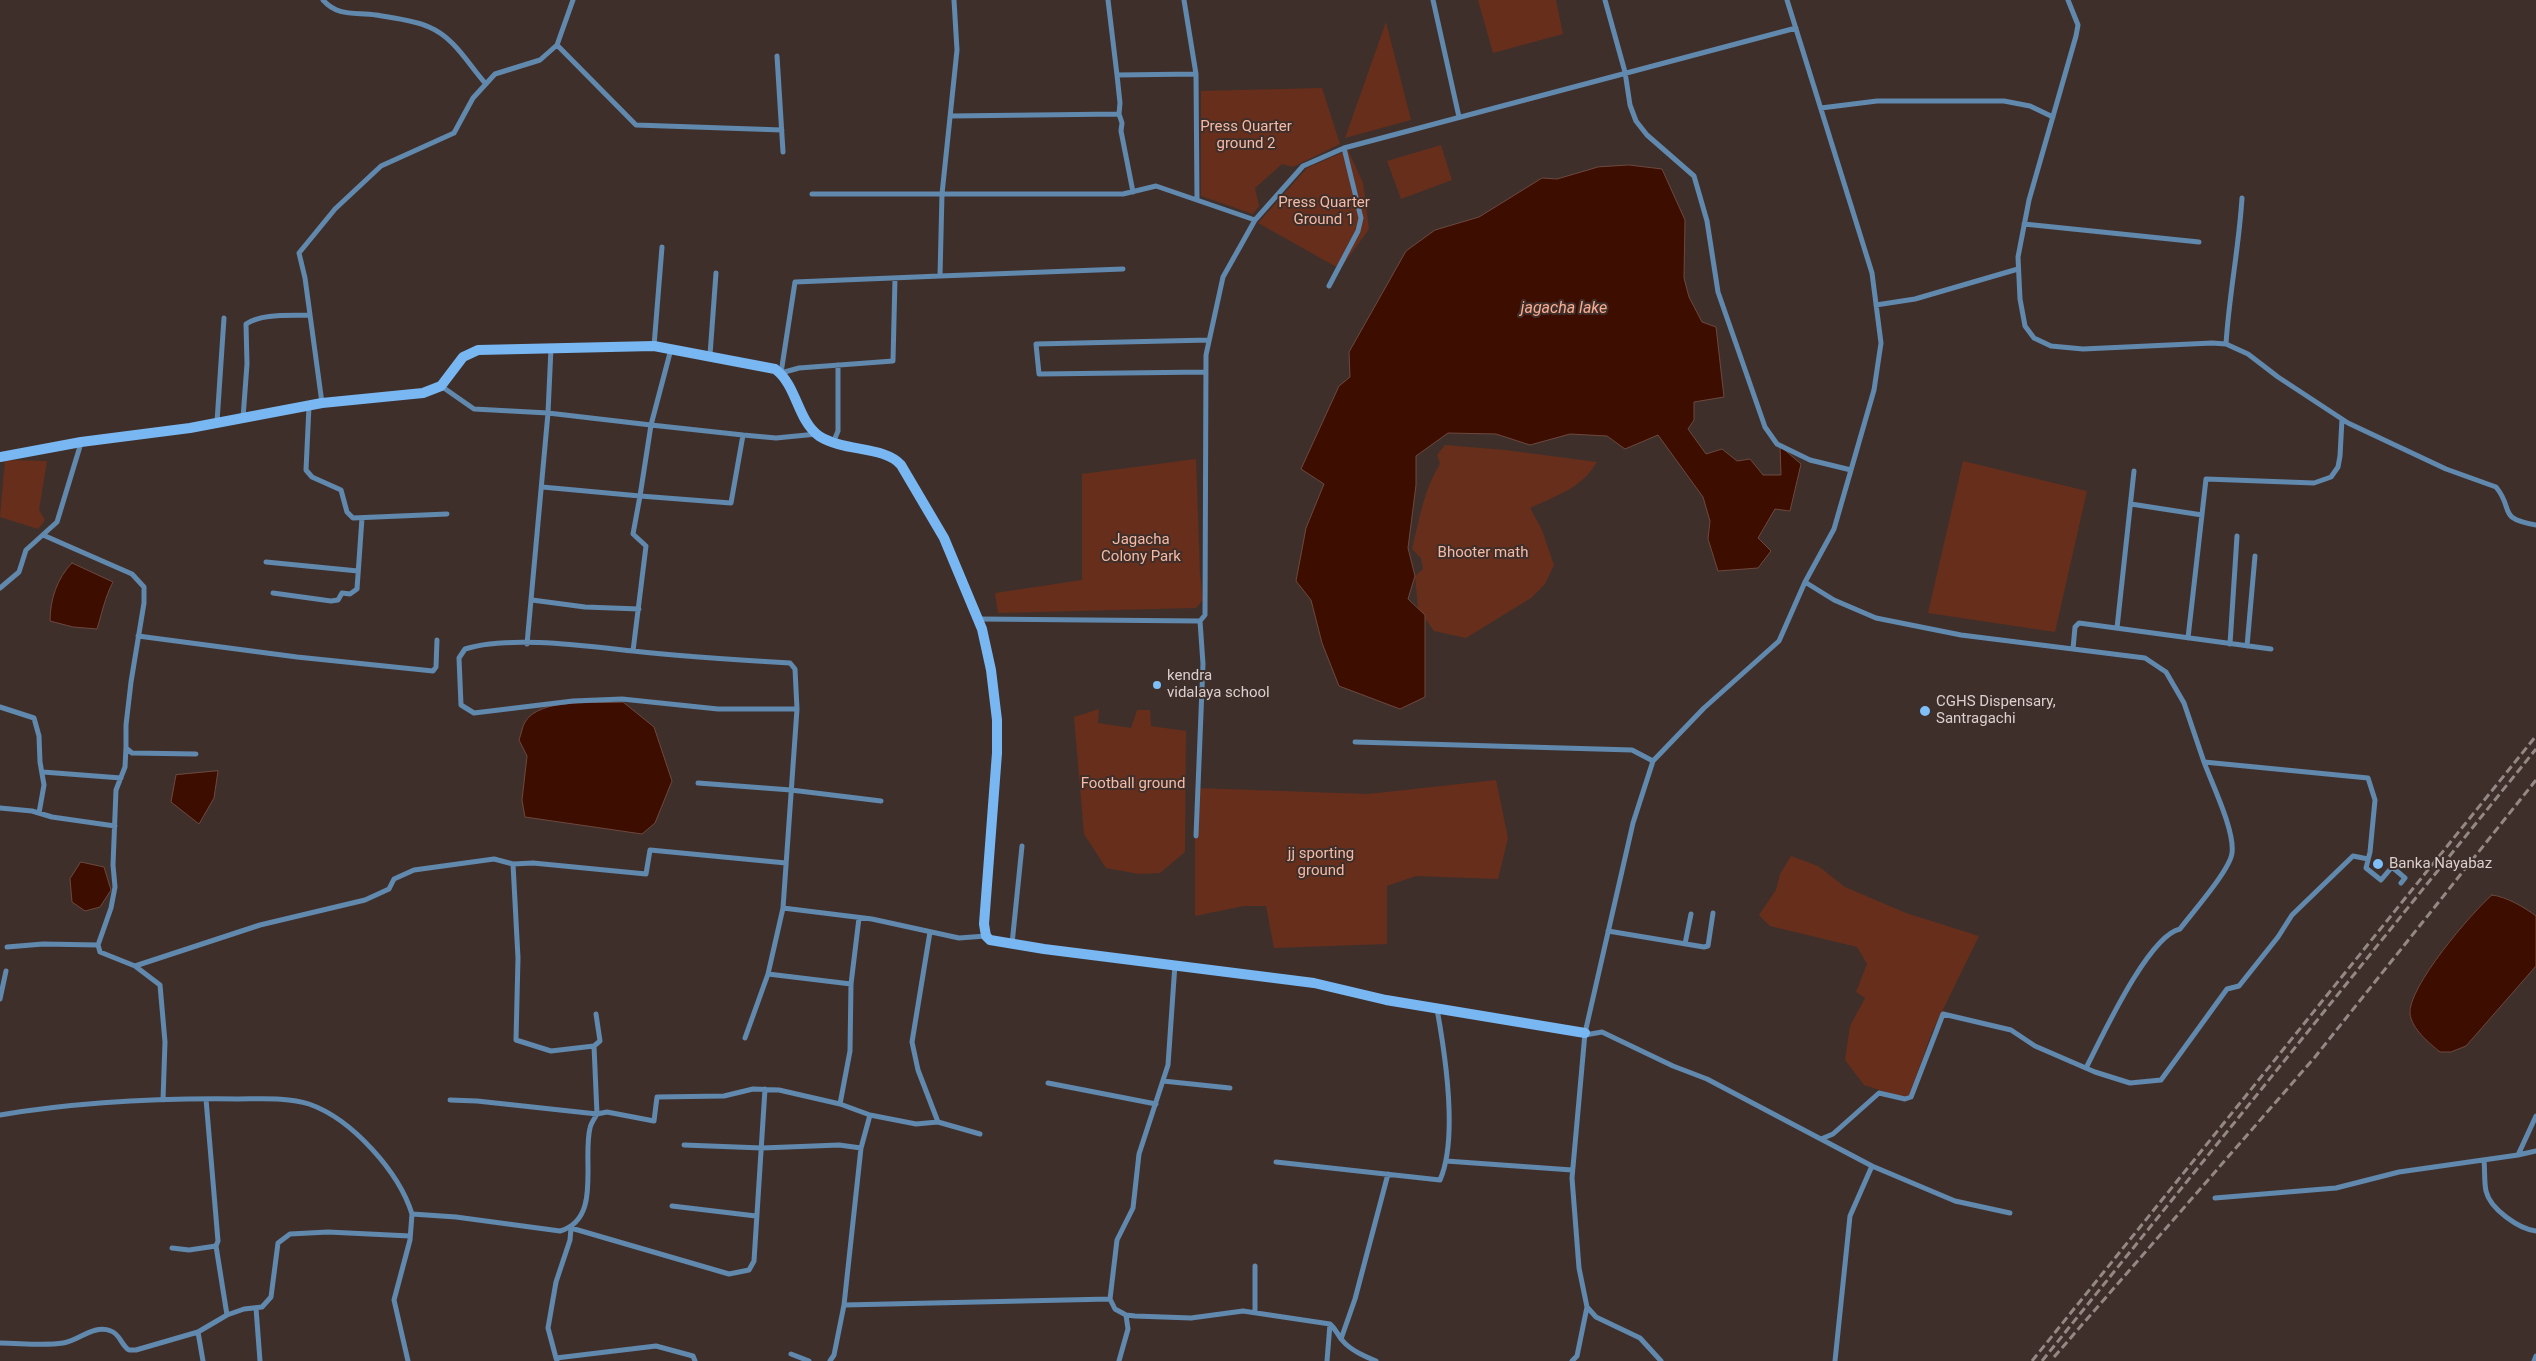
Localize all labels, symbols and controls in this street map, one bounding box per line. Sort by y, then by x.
park label: Press Quarter ground 2 [1200,118,1292,153]
park label: Press Quarter Ground 1 [1278,194,1370,229]
water label: jagacha lake [1521,299,1607,319]
park label: Jagacha Colony Park [1101,531,1181,566]
park label: Bhooter math [1438,544,1528,562]
place label: kendra vidalaya school [1167,667,1270,702]
marker: kendra vidalaya school [1151,679,1163,691]
place label: CGHS Dispensary, Santragachi [1936,693,2056,728]
marker: CGHS Dispensary, Santragachi [1918,704,1932,718]
park label: Football ground [1081,775,1185,793]
park label: jj sporting ground [1288,845,1354,880]
place label: Banka Nayabaz [2389,855,2492,873]
marker: Banka Nayabaz [2371,857,2385,871]

